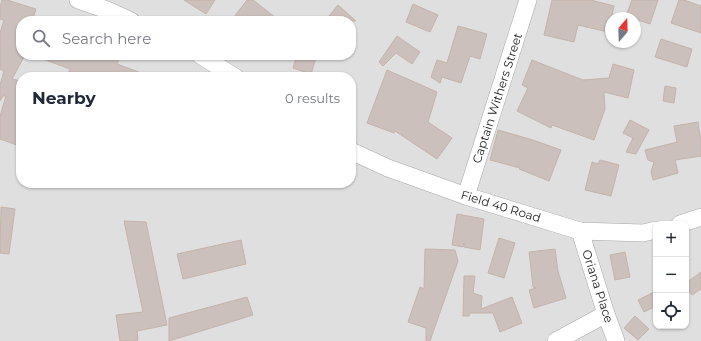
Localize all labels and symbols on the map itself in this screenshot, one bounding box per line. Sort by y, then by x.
north arrow [605,12,641,48]
street label: Captain Withers Street [469,31,525,165]
street label: Field 40 Road [459,187,543,225]
street label: Oriana Place [579,247,617,325]

